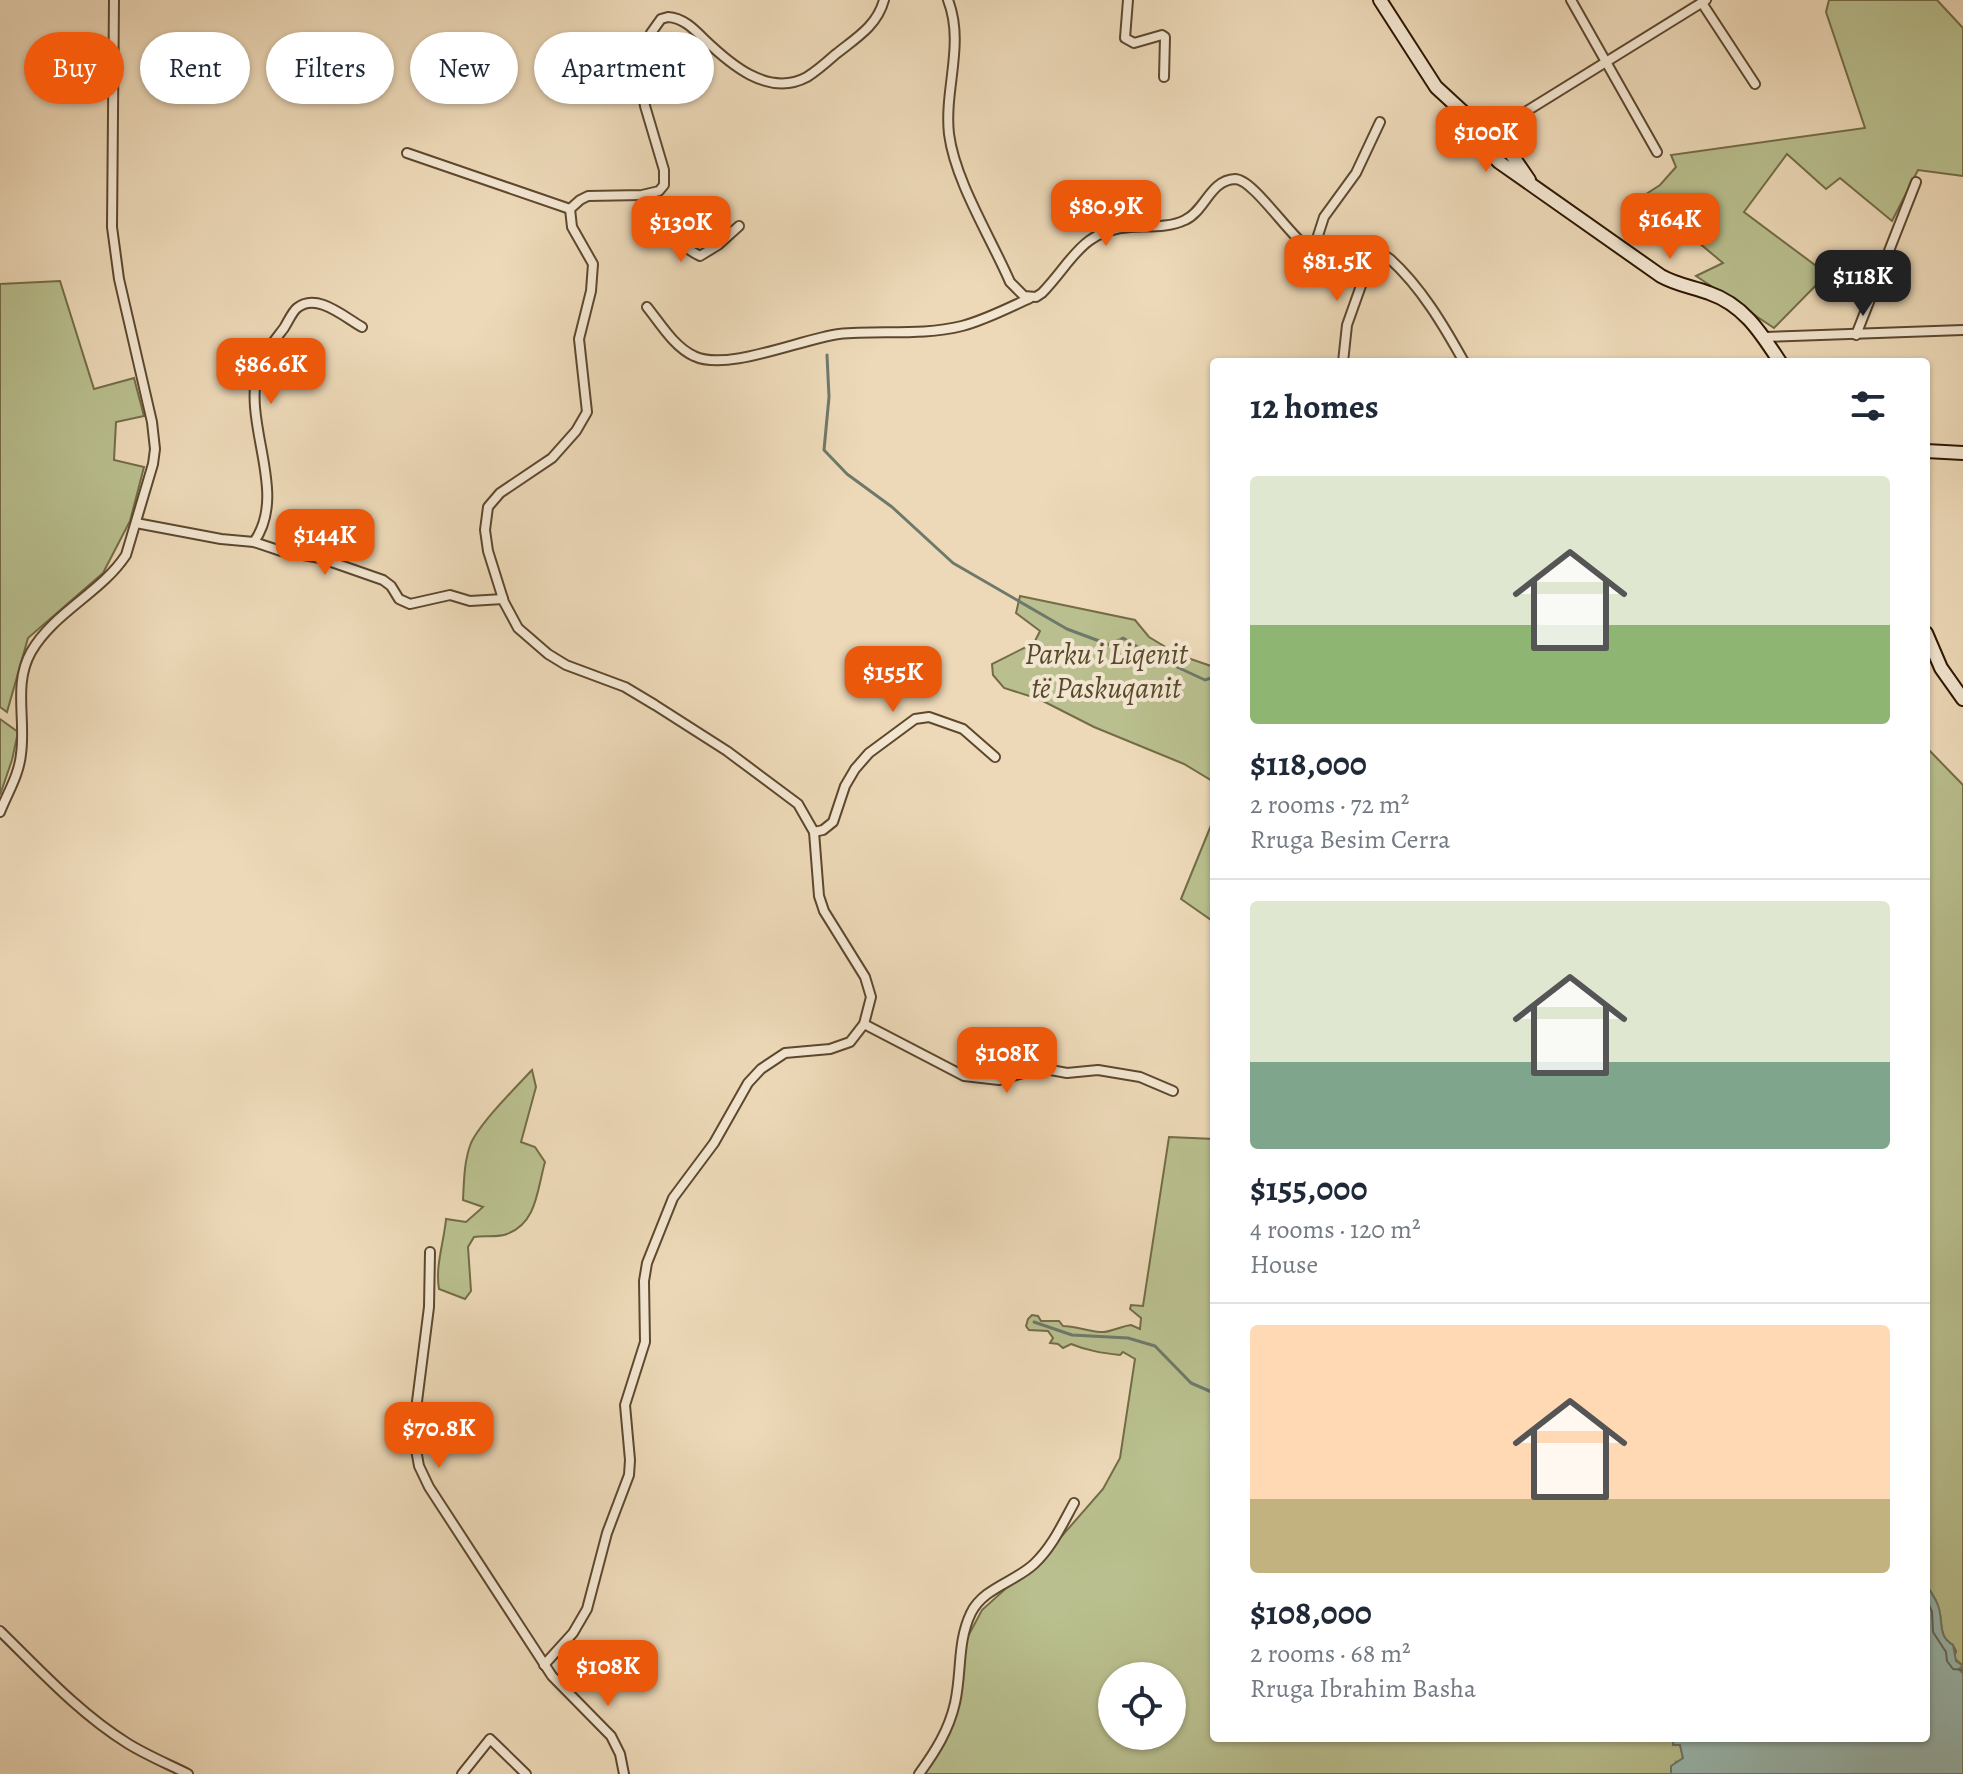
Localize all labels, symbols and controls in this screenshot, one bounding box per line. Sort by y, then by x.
chip: Buy [24,32,124,104]
chip: Rent [140,32,250,104]
chip: Filters [266,32,394,104]
chip: New [410,32,518,104]
chip: Apartment [534,32,714,104]
pin: $100K [1430,106,1542,174]
text: $100K [1454,114,1518,149]
pin: $80.9K [1041,180,1171,248]
text: $80.9K [1069,188,1143,223]
pin: $164K [1614,193,1726,261]
pin: $130K [625,196,737,264]
text: $164K [1639,201,1701,236]
text: $130K [650,204,712,239]
pin: $81.5K [1272,235,1402,303]
text: $81.5K [1302,243,1372,278]
pin: $118K [1807,250,1919,318]
text: $118K [1833,258,1893,293]
pin: $86.6K [206,338,336,406]
text: $86.6K [234,346,308,381]
text: 12 homes [1250,383,1379,430]
icon: filters [1846,384,1890,428]
pin: $144K [269,509,381,577]
text: $144K [294,517,356,552]
icon: home [1498,528,1642,672]
park label: Parku i Liqenit të Paskuqanit [1025,634,1189,708]
pin: $155K [837,646,949,714]
text: $155K [863,654,923,689]
text: $118,000 [1250,740,1367,787]
text: 2 rooms · 72 m² [1250,787,1409,822]
text: Rruga Besim Cerra [1250,822,1450,857]
icon: home [1498,953,1642,1097]
pin: $108K [951,1027,1063,1095]
text: $108K [975,1035,1039,1070]
text: $155,000 [1250,1165,1368,1212]
text: 4 rooms · 120 m² [1250,1212,1420,1247]
text: House [1250,1247,1318,1282]
icon: home [1498,1377,1642,1521]
pin: $70.8K [374,1402,504,1470]
text: $70.8K [402,1410,476,1445]
text: $108,000 [1250,1589,1372,1636]
text: 2 rooms · 68 m² [1250,1636,1411,1671]
pin: $108K [552,1640,664,1708]
text: $108K [576,1648,640,1683]
map controls [1098,1662,1186,1750]
button: locate [1098,1662,1186,1750]
text: Rruga Ibrahim Basha [1250,1671,1476,1706]

